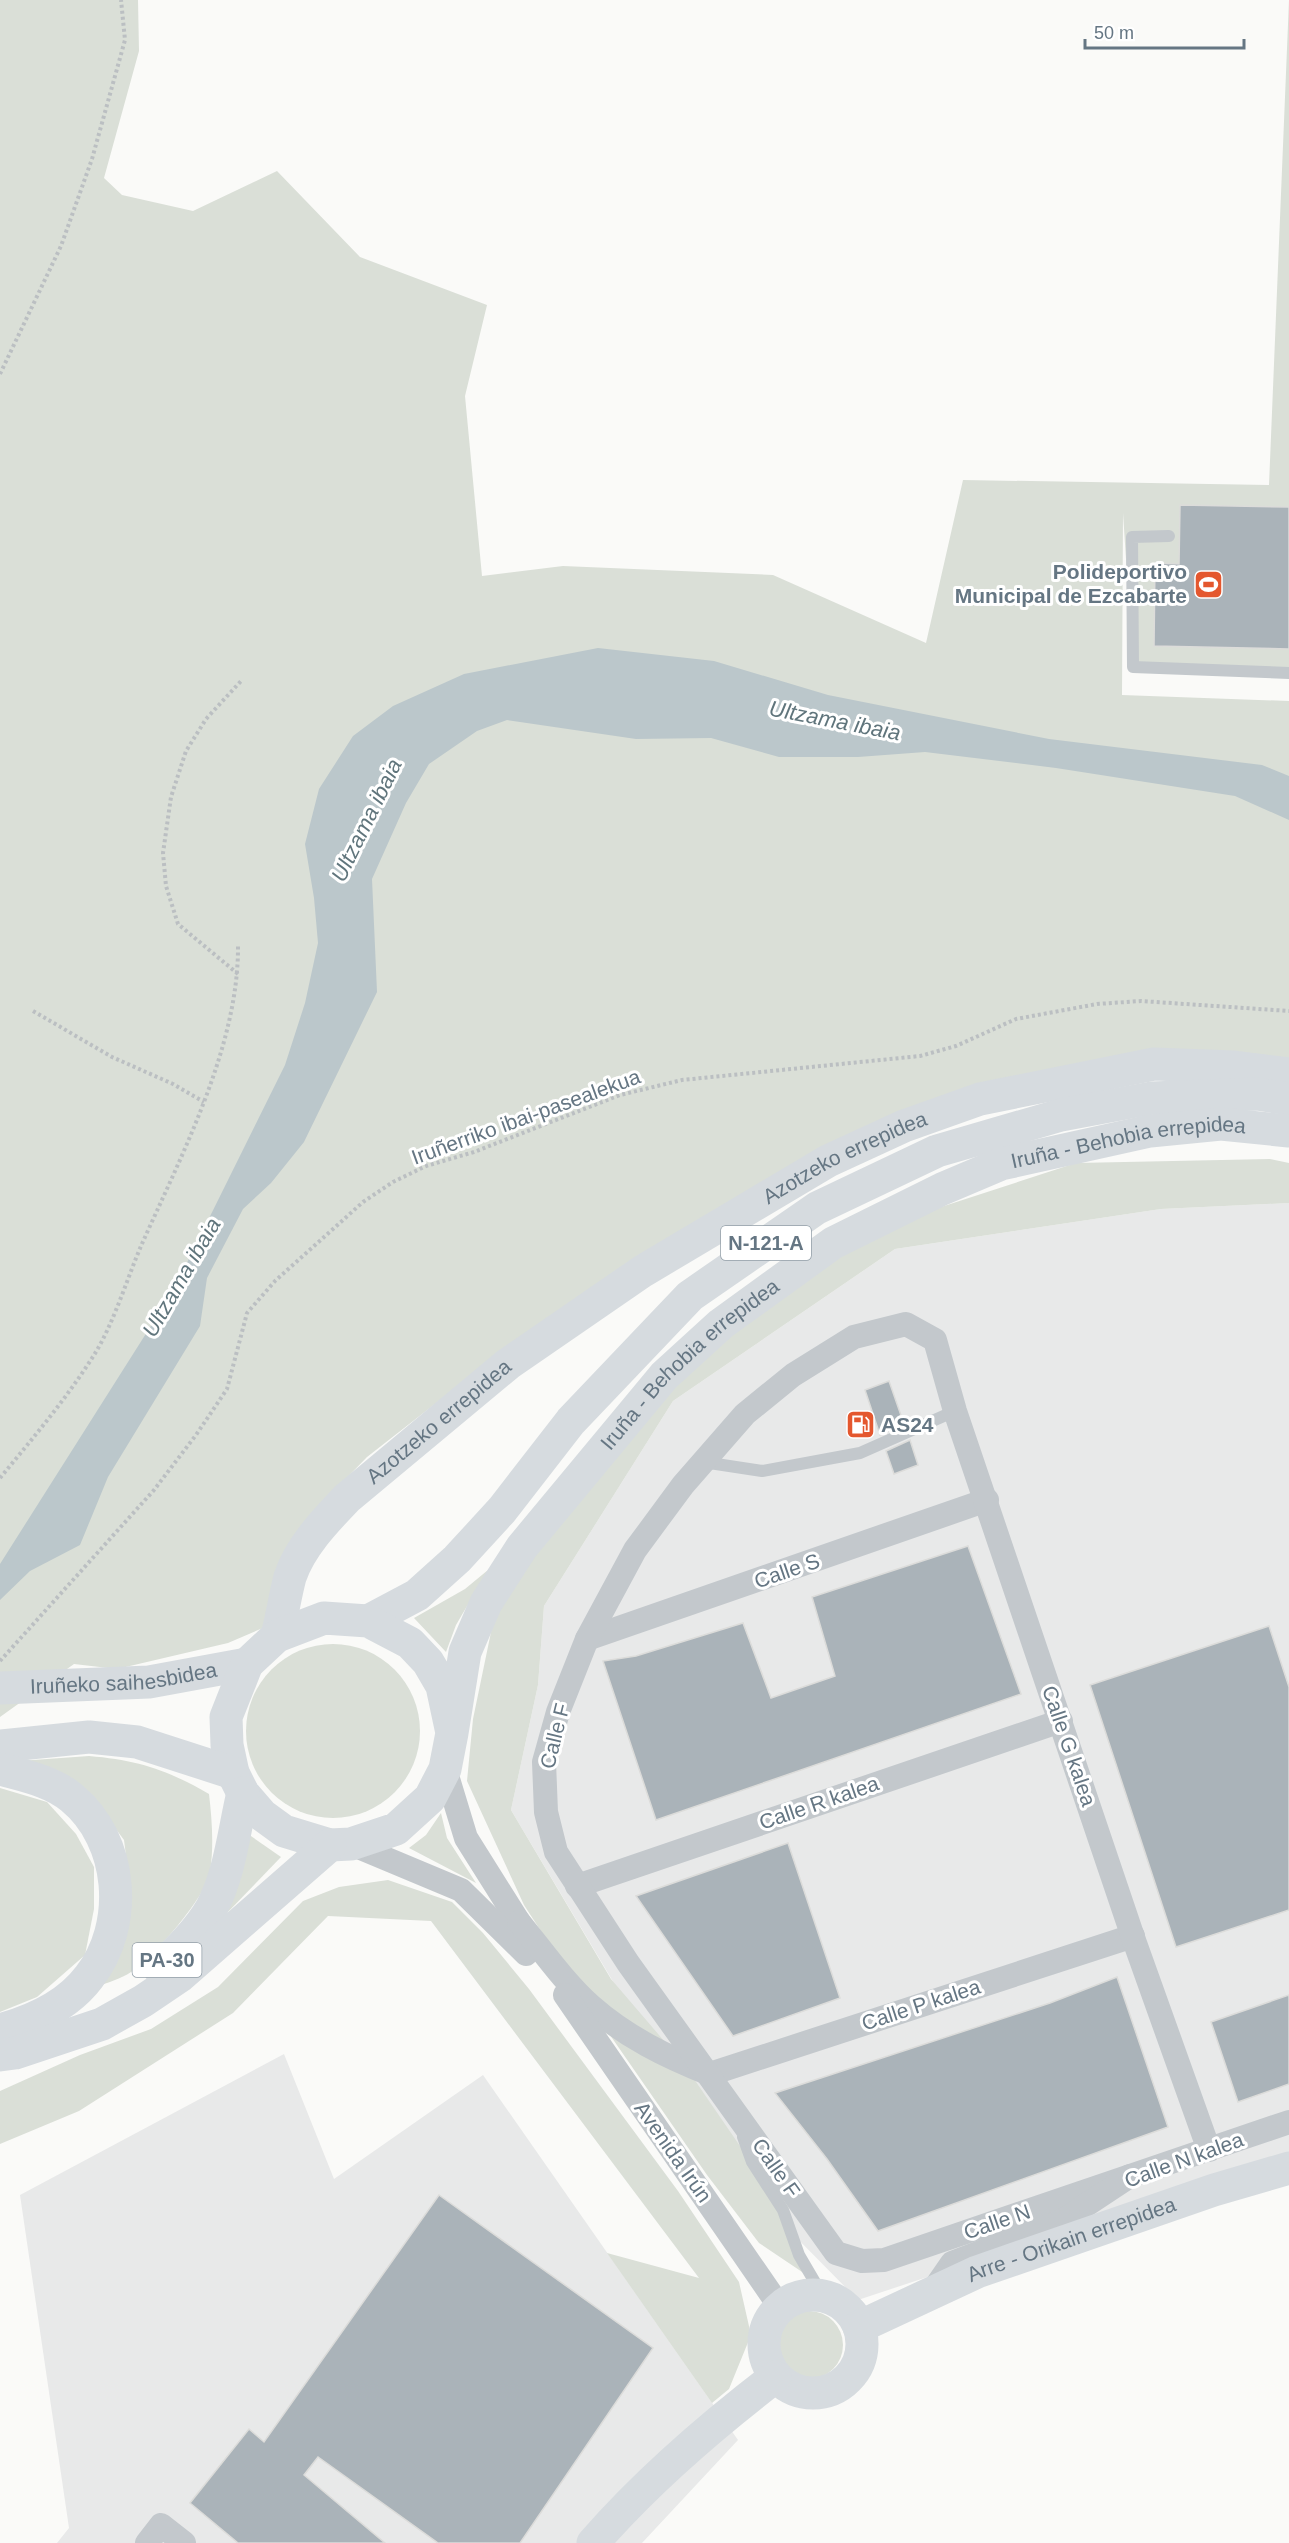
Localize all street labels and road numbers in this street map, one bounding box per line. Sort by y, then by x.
street label: Iruñerriko ibai-pasealekua [408,1064,644,1169]
street label: Azotzeko errepidea [758,1107,930,1208]
street label: Iruña - Behobia errepidea [1009,1112,1247,1172]
road number: N-121-A [721,1226,811,1260]
street label: Iruña - Behobia errepidea [596,1274,783,1454]
street label: Azotzeko errepidea [361,1354,516,1488]
street label: Calle S [751,1549,823,1592]
street label: Iruñeko saihesbidea [29,1658,219,1698]
street label: Calle G kalea [1038,1682,1101,1809]
street label: Calle F [535,1701,574,1771]
street label: Calle R kalea [756,1771,882,1834]
road number: PA-30 [132,1943,201,1977]
street label: Calle P kalea [859,1974,983,2035]
street label: Avenida Irún [630,2097,717,2206]
street label: Calle N kalea [1121,2127,1247,2192]
street label: Calle F [748,2134,805,2202]
street label: Arre - Orikain errepidea [963,2192,1179,2286]
street label: Calle N [961,2199,1033,2244]

